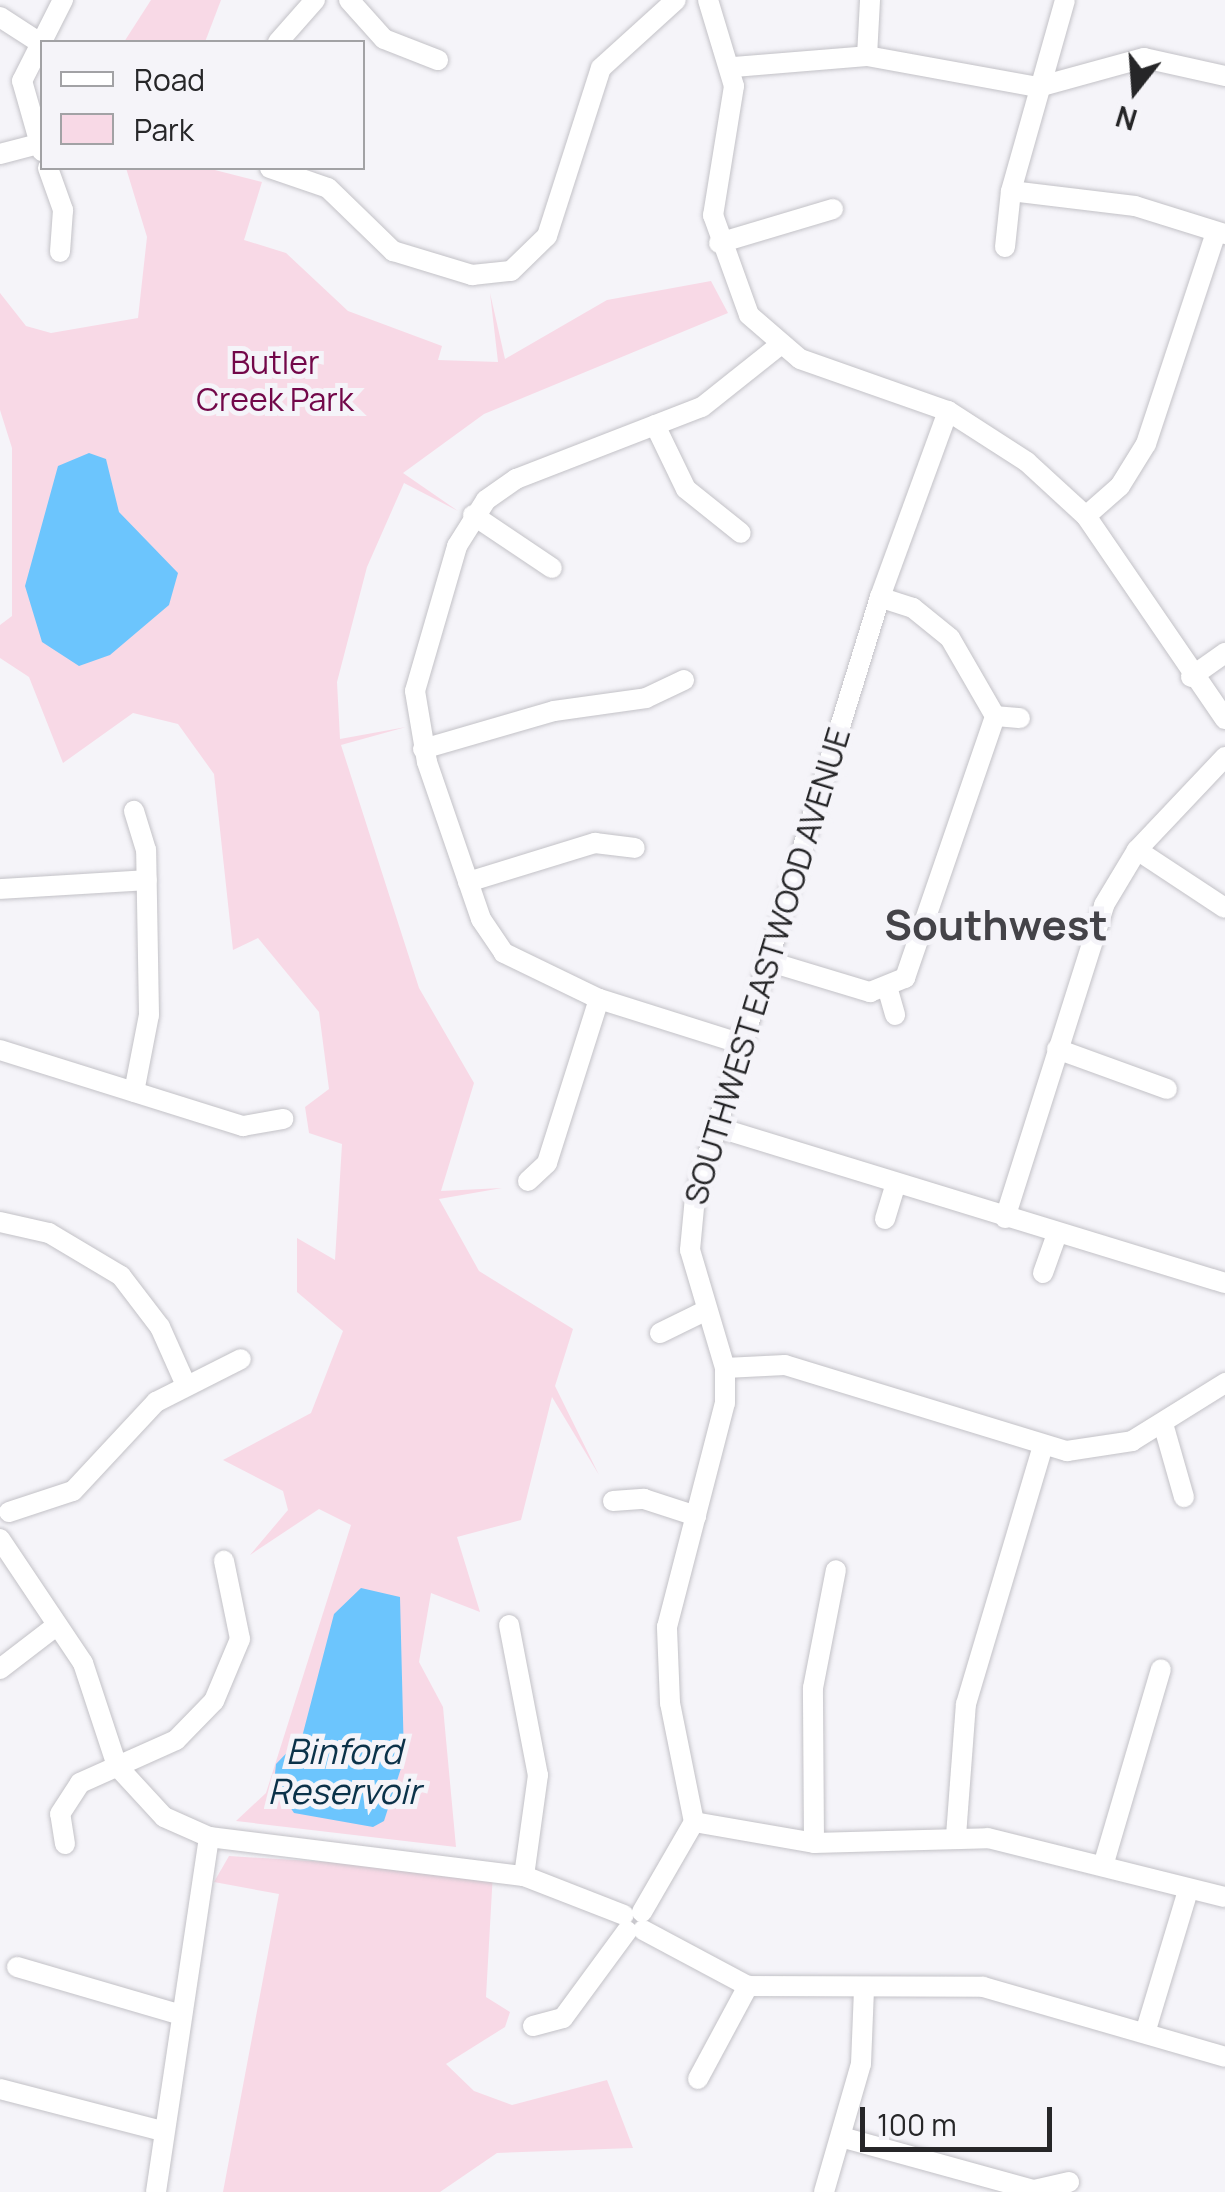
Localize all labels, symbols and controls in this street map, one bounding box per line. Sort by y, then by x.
legend [40,40,365,170]
north arrow [1085,40,1185,140]
text: Road [134,59,205,100]
text: N [1111,98,1141,140]
text: Park [134,109,194,150]
park label: Butler Creek Park [196,344,354,419]
street label: SOUTHWEST EASTWOOD AVENUE [676,723,858,1209]
district label: Southwest [884,899,1108,949]
water label: Binford Reservoir [268,1730,420,1812]
scale bar [865,2087,1058,2149]
text: 100 m [877,2104,957,2145]

